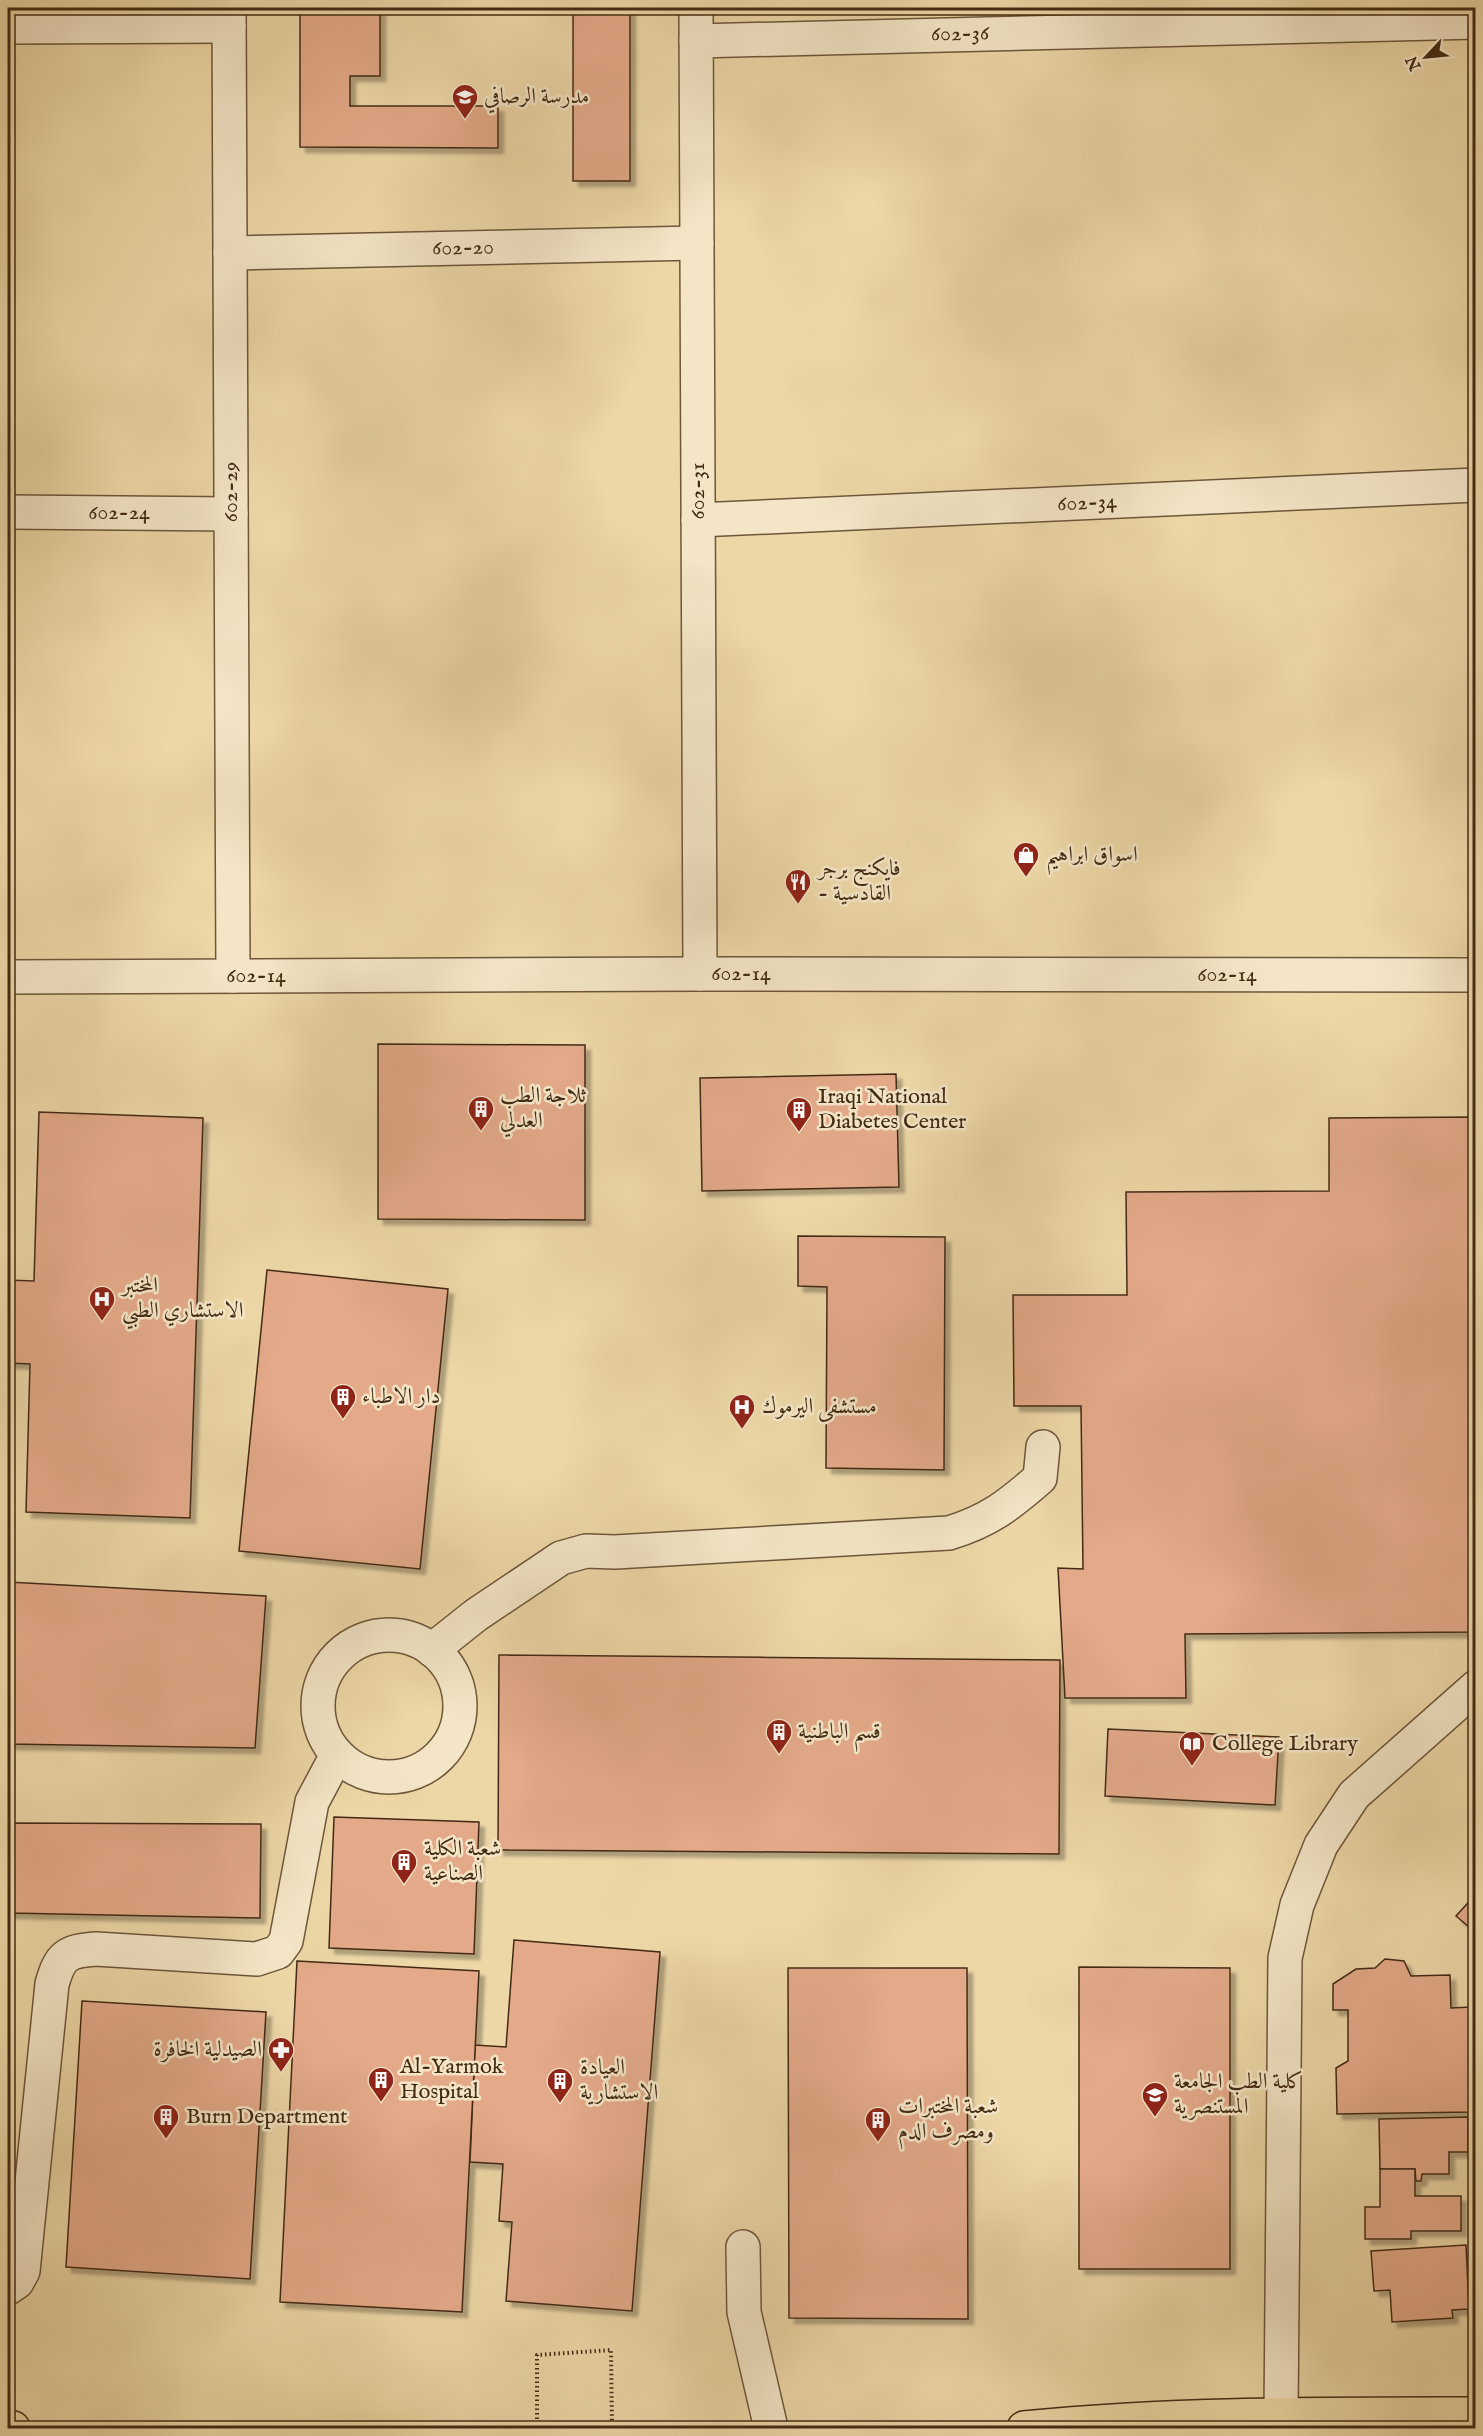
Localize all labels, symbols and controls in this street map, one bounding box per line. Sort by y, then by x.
street label: 602-36 [931,19,990,49]
north arrow [1396,27,1456,87]
text: N [1402,52,1427,74]
school or university icon: مدرسة الرصافي [450,82,480,120]
place label: مدرسة الرصافي [484,83,589,114]
street label: 602-20 [432,233,494,263]
street label: 602-29 [217,462,245,522]
street label: 602-31 [684,462,712,520]
street label: 602-34 [1056,487,1118,519]
street label: 602-24 [88,499,150,527]
shop icon: اسواق ابراهيم [1011,840,1041,878]
place label: اسواق ابراهيم [1046,841,1138,875]
place label: فايكنج برجر - القادسية [816,855,901,908]
restaurant icon: فايكنج برجر - القادسية [783,867,813,905]
street label: 602-14 [711,960,771,988]
street label: 602-14 [1197,961,1257,989]
street label: 602-14 [226,962,286,990]
place label: ثلاجة الطب العدلي [500,1082,587,1138]
place label: Iraqi National Diabetes Center [818,1083,966,1136]
building icon: ثلاجة الطب العدلي [466,1094,496,1132]
building icon: Iraqi National Diabetes Center [784,1095,814,1133]
place label: المختبر الاستشاري الطبي [120,1272,243,1330]
hospital icon: المختبر الاستشاري الطبي [87,1284,117,1322]
building icon: دار الاطباء [328,1382,358,1420]
place label: دار الاطباء [362,1383,440,1411]
hospital icon: مستشفى اليرموك [727,1392,757,1430]
place label: مستشفى اليرموك [762,1393,877,1422]
building icon: قسم الباطنية [764,1717,794,1755]
place label: قسم الباطنية [798,1718,881,1752]
library icon: College Library [1177,1729,1207,1767]
place label: College Library [1212,1730,1358,1758]
place label: شعبة الكلية الصناعية [424,1835,501,1888]
building icon: شعبة الكلية الصناعية [389,1847,419,1885]
pharmacy icon: الصيدلية الخافرة [266,2035,296,2073]
place label: الصيدلية الخافرة [154,2036,262,2064]
place label: Al-Yarmok Hospital [399,2053,504,2106]
place label: العيادة الاستشارية [580,2054,658,2107]
building icon: Al-Yarmok Hospital [366,2065,396,2103]
building icon: العيادة الاستشارية [545,2066,575,2104]
place label: كلية الطب الجامعة المستنصرية [1174,2068,1303,2121]
school or university icon: كلية الطب الجامعة المستنصرية [1140,2080,1170,2118]
place label: شعبة المختبرات ومصرف الدم [898,2093,998,2150]
building icon: Burn Department [151,2102,181,2140]
place label: Burn Department [186,2103,348,2131]
building icon: شعبة المختبرات ومصرف الدم [863,2105,893,2143]

